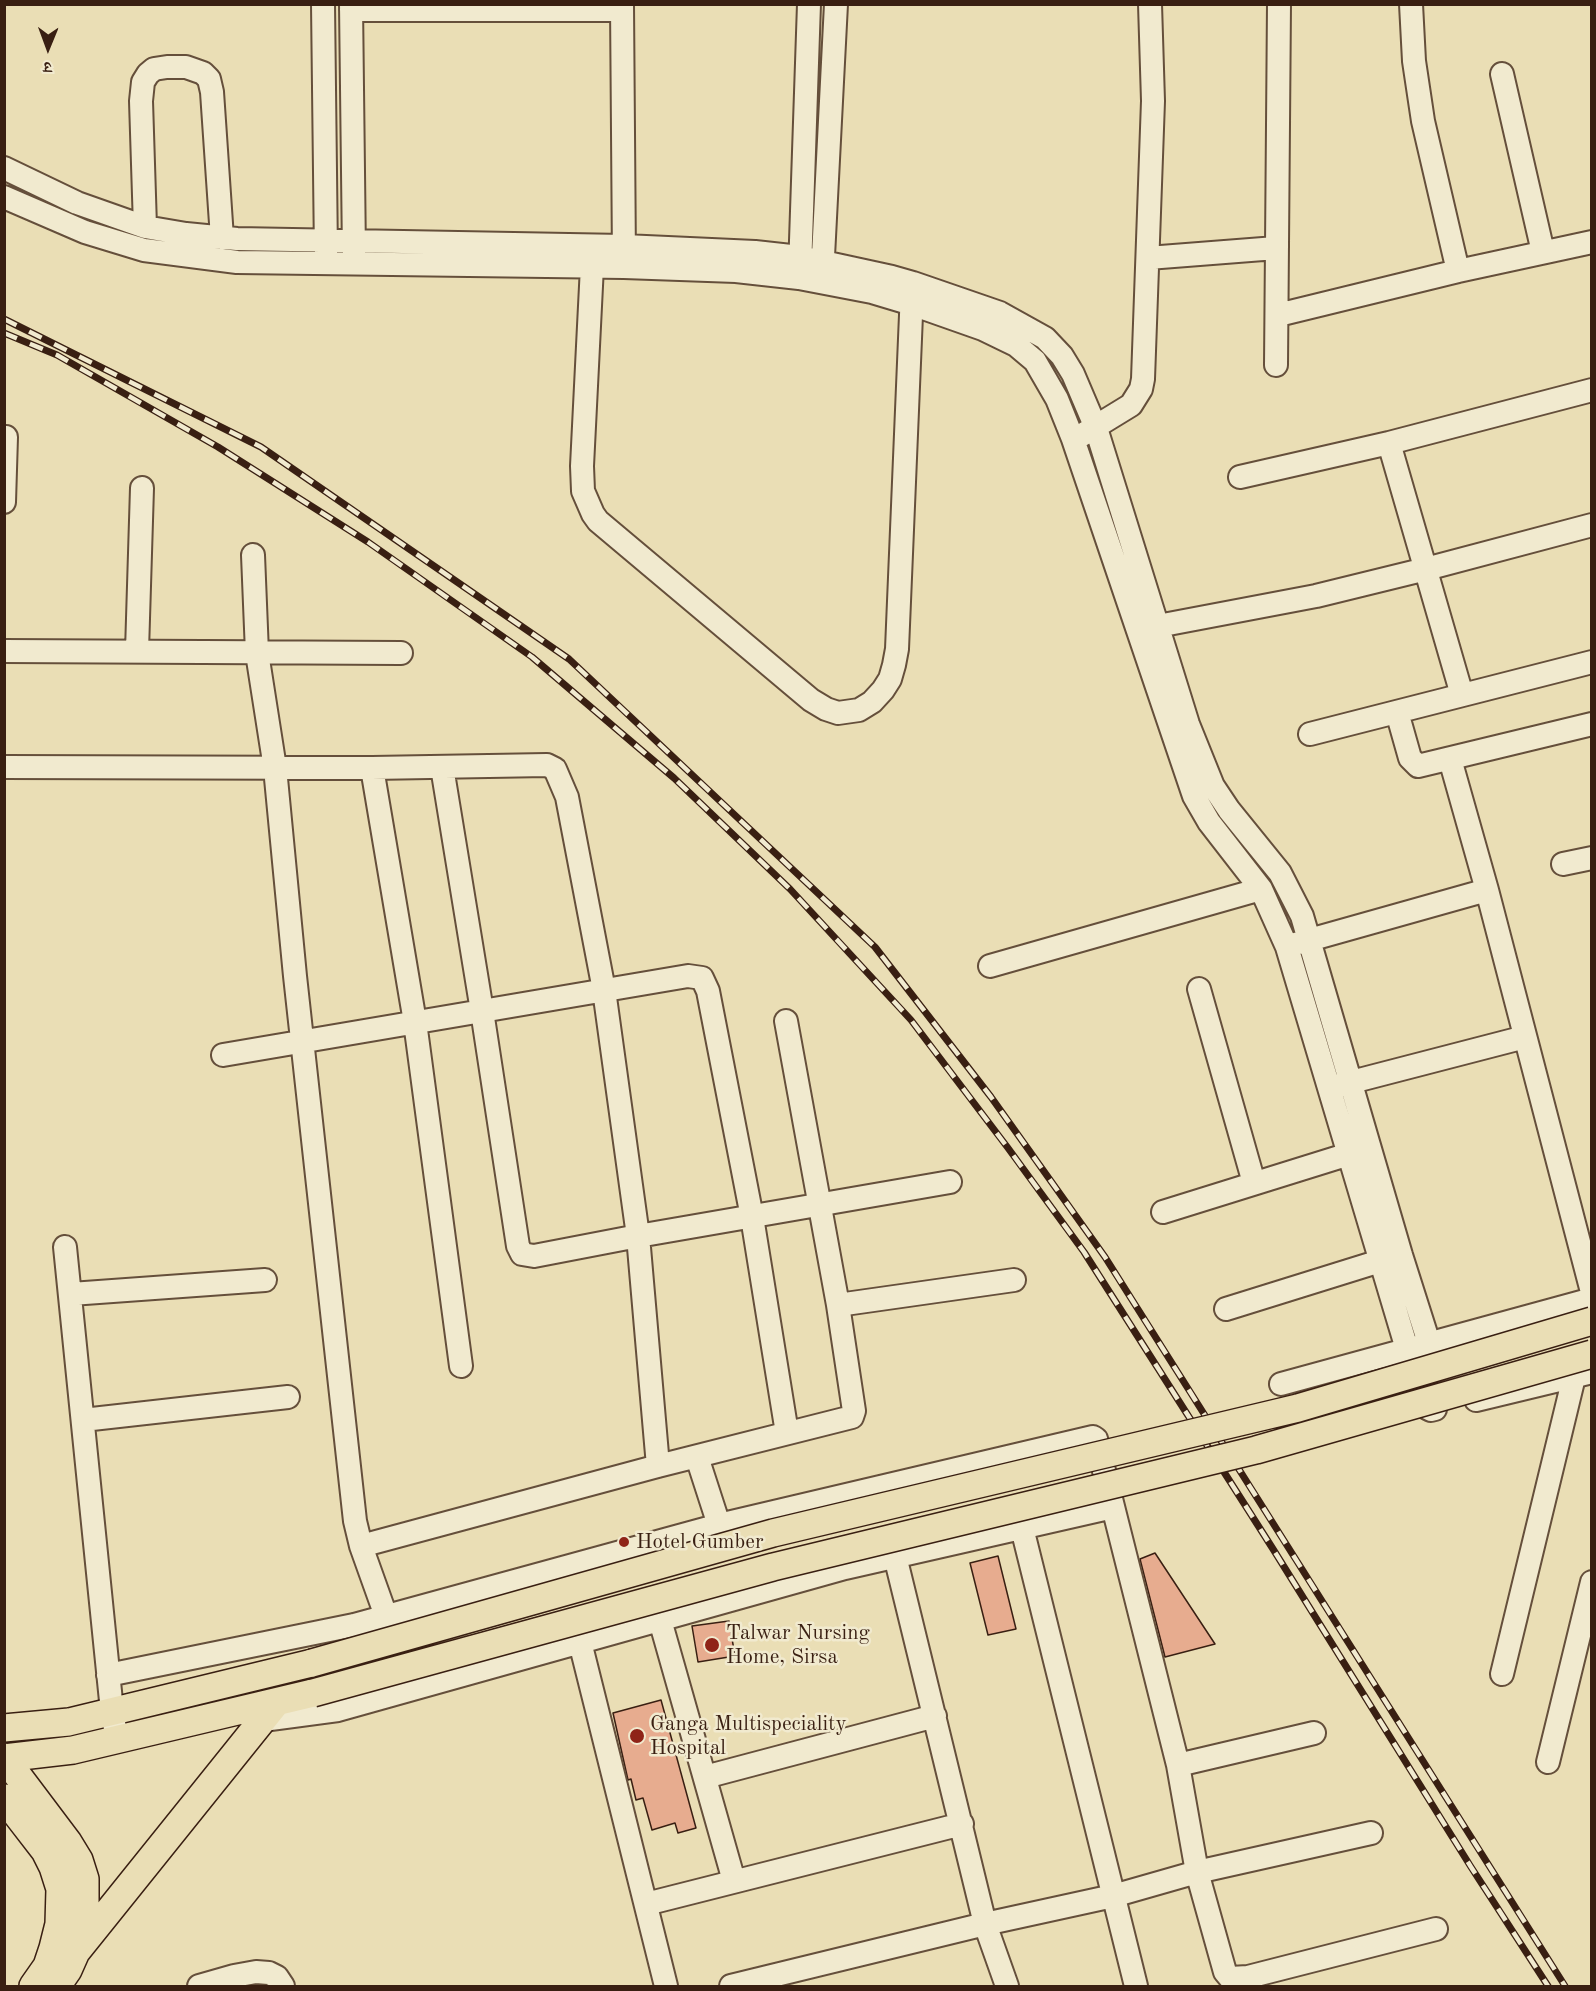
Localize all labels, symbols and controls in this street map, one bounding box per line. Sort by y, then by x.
north arrow [18,18,78,78]
text: उ [43,58,52,74]
place label: Hotel Gumber [636,1529,764,1555]
marker: Hotel Gumber [617,1535,631,1549]
place label: Talwar Nursing Home, Sirsa [726,1620,870,1670]
marker: Talwar Nursing Home, Sirsa [703,1636,721,1654]
place label: Ganga Multispeciality Hospital [650,1711,847,1761]
marker: Ganga Multispeciality Hospital [628,1727,646,1745]

